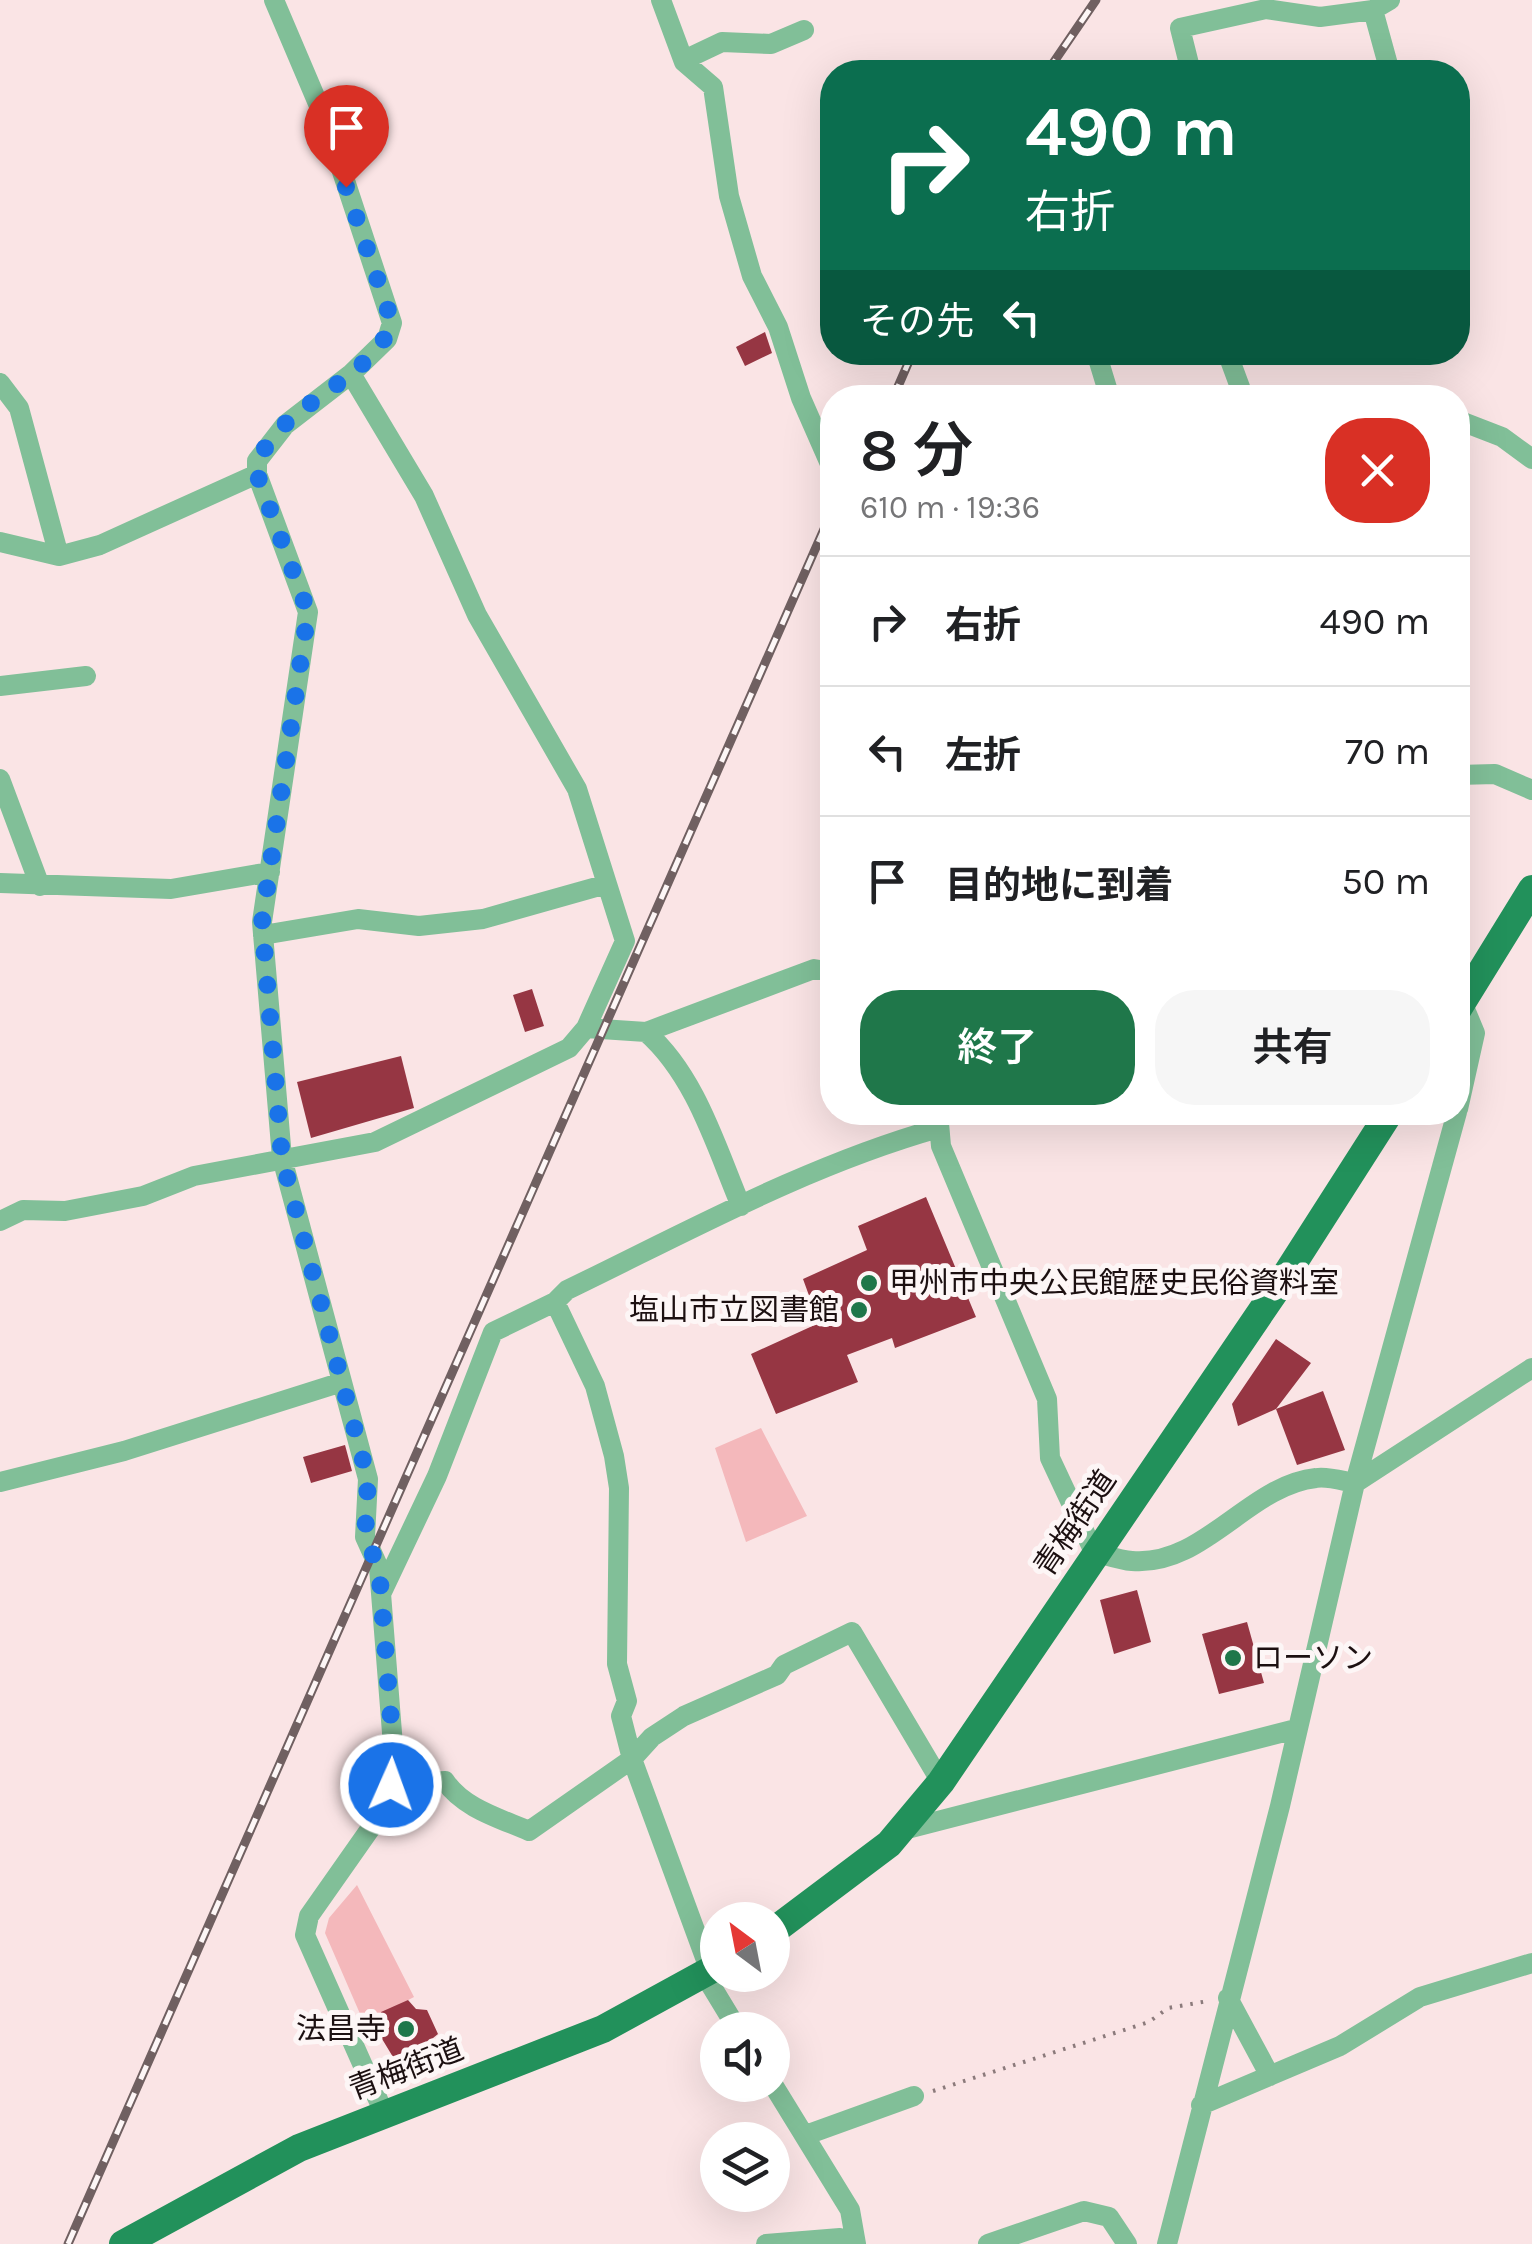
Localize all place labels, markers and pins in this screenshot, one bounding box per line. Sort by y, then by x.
pin [304,85,389,188]
place label: 甲州市中央公民館歴史民俗資料室 [889,1265,1339,1301]
marker: 甲州市中央公民館歴史民俗資料室 [858,1272,880,1294]
place label: 塩山市立図書館 [629,1292,839,1328]
marker: 塩山市立図書館 [848,1299,870,1321]
place label: ローソン [1253,1640,1373,1676]
marker: ローソン [1222,1647,1244,1669]
place label: 法昌寺 [296,2011,386,2047]
marker: 法昌寺 [395,2018,417,2040]

